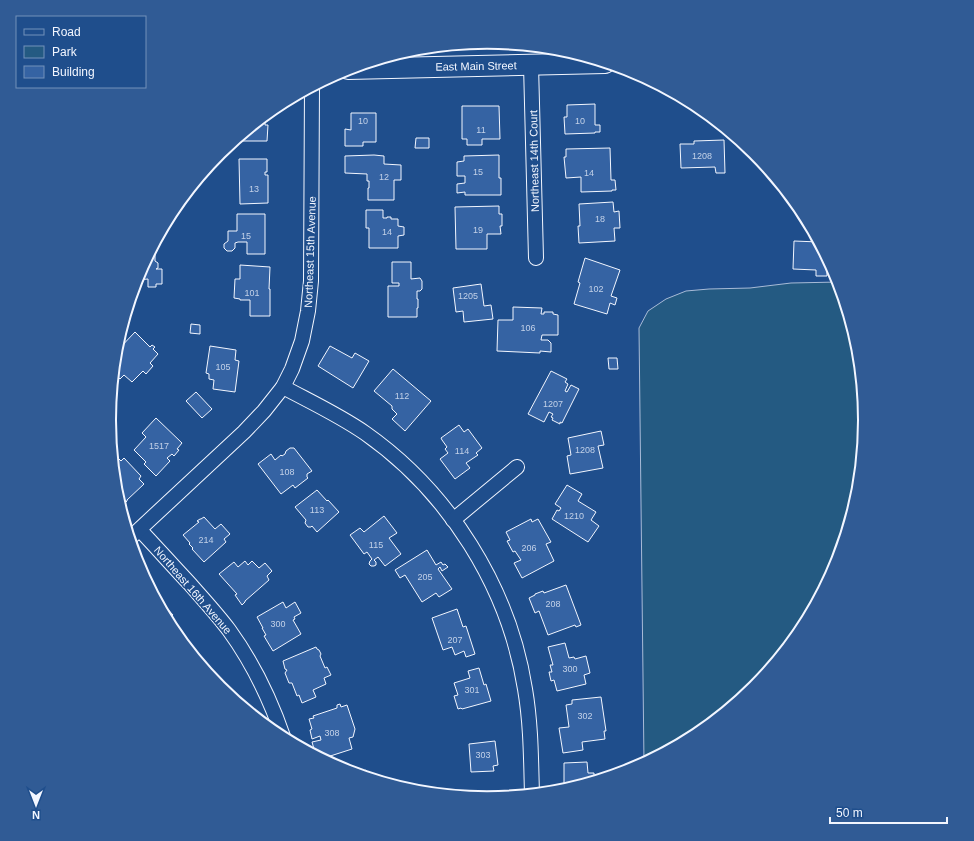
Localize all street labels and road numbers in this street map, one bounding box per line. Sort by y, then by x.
street label: East Main Street [435,59,517,73]
street label: Northeast 14th Court [527,110,541,212]
street label: Northeast 15th Avenue [302,196,318,308]
street label: Northeast 16th Avenue [152,544,234,636]

